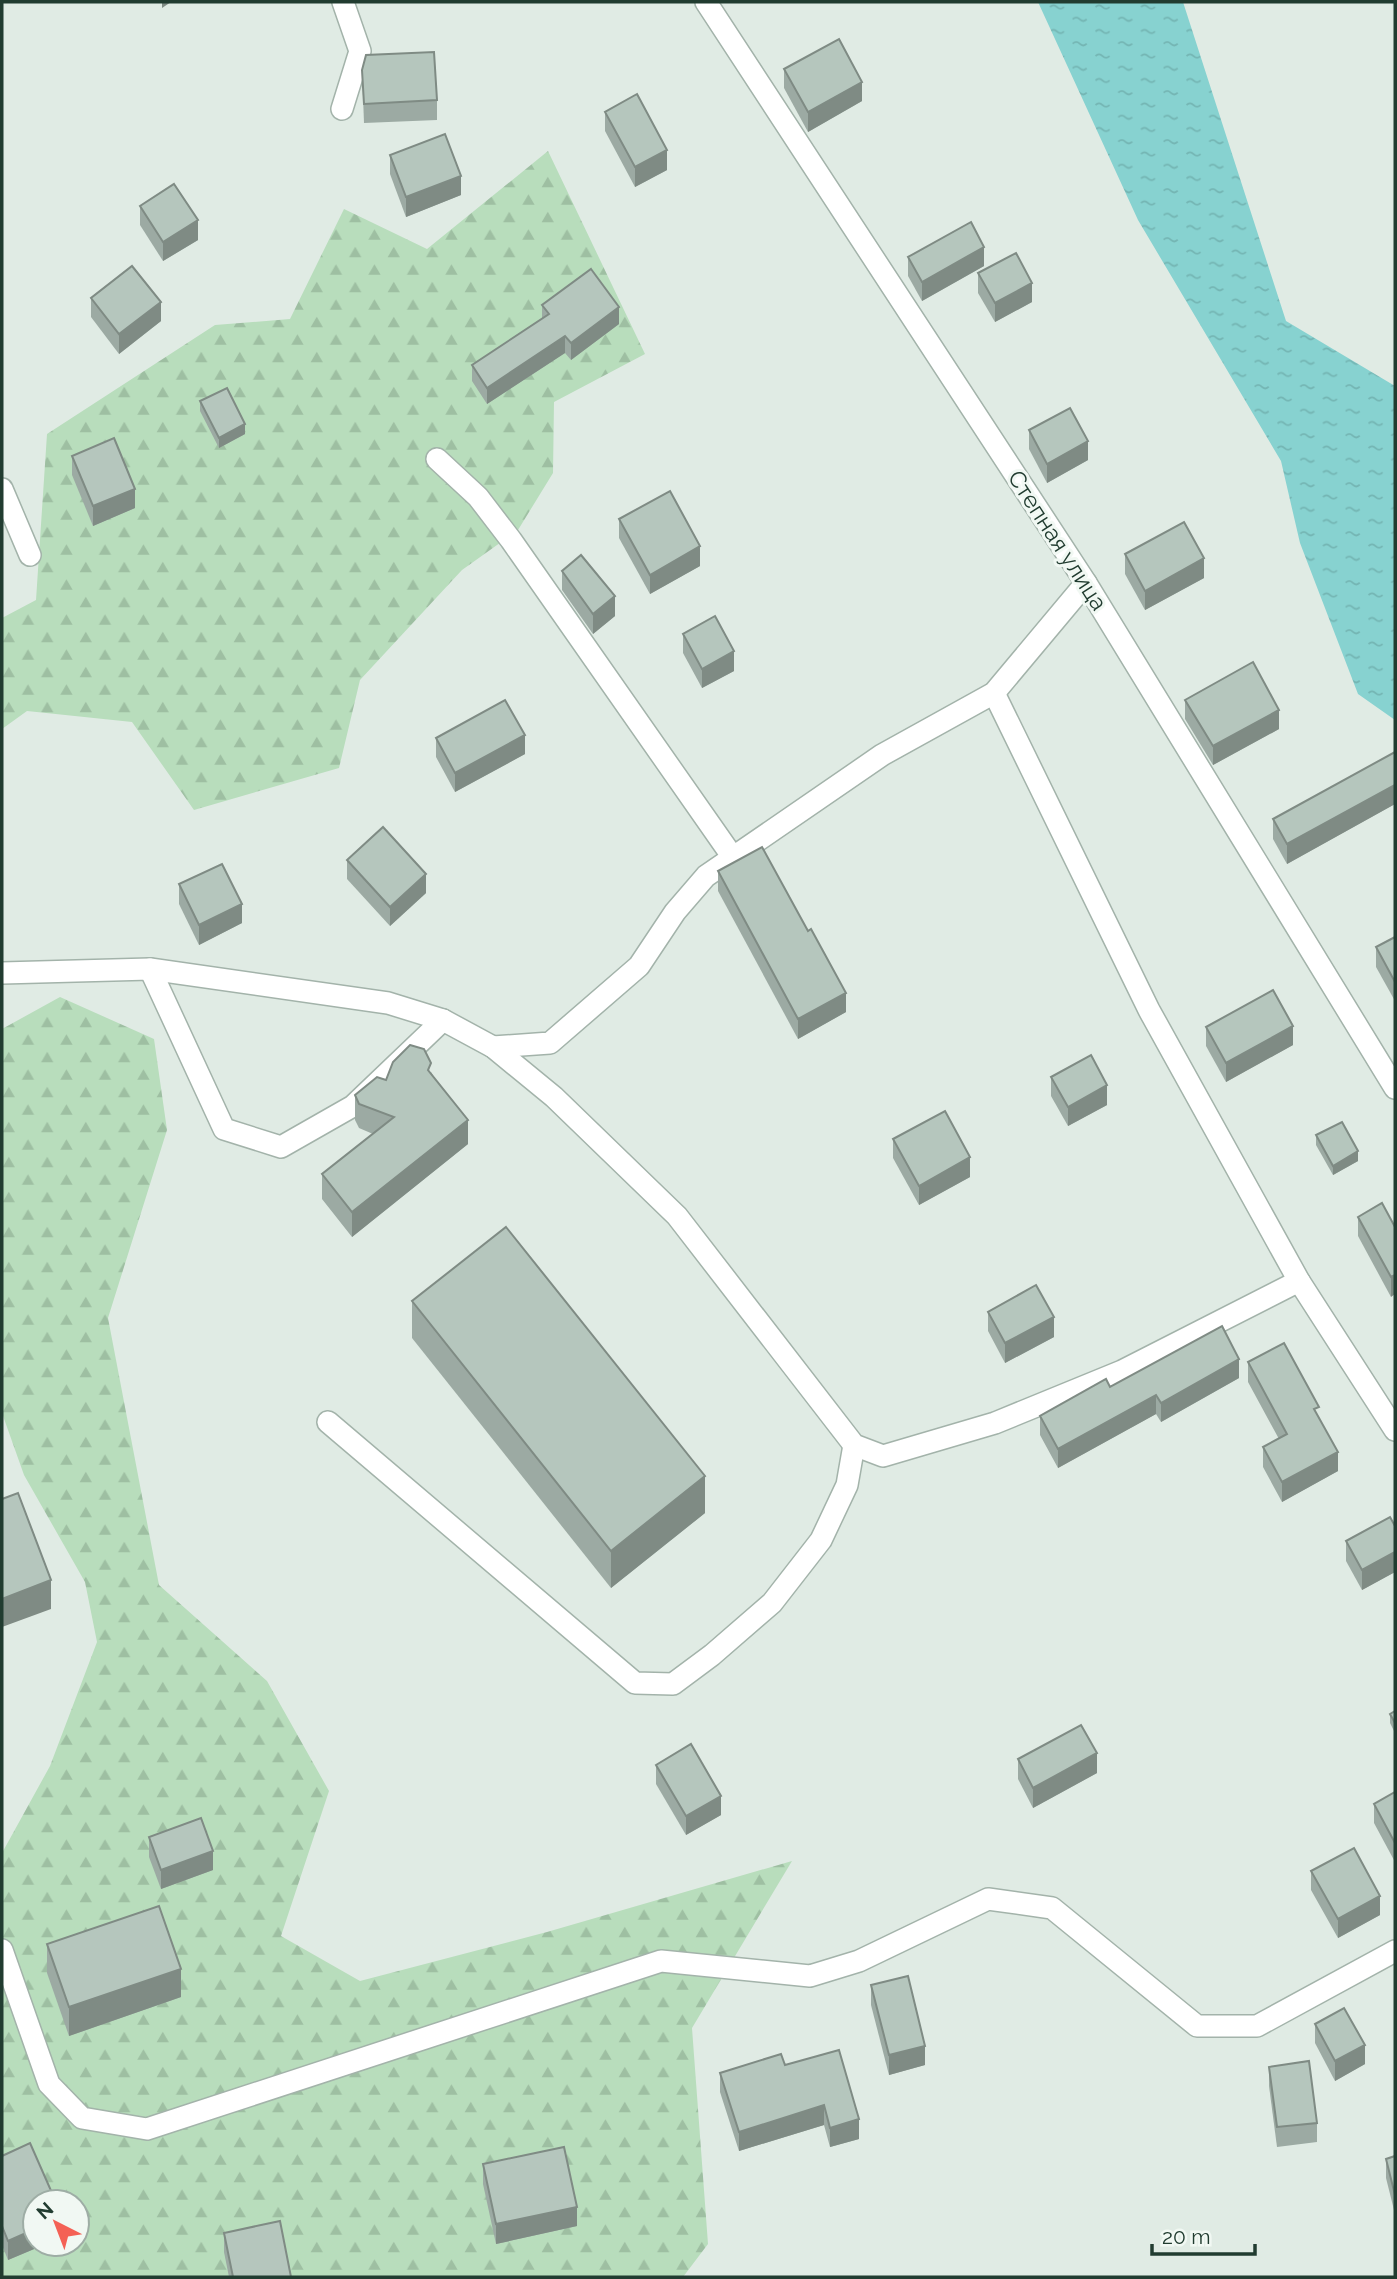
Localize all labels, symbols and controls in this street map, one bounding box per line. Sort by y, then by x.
street label: Степная улица [1003,465,1113,615]
north arrow [21,2188,91,2258]
text: N [32,2197,57,2223]
scale bar [1152,2212,1255,2256]
text: 20 m [1162,2224,1210,2249]

